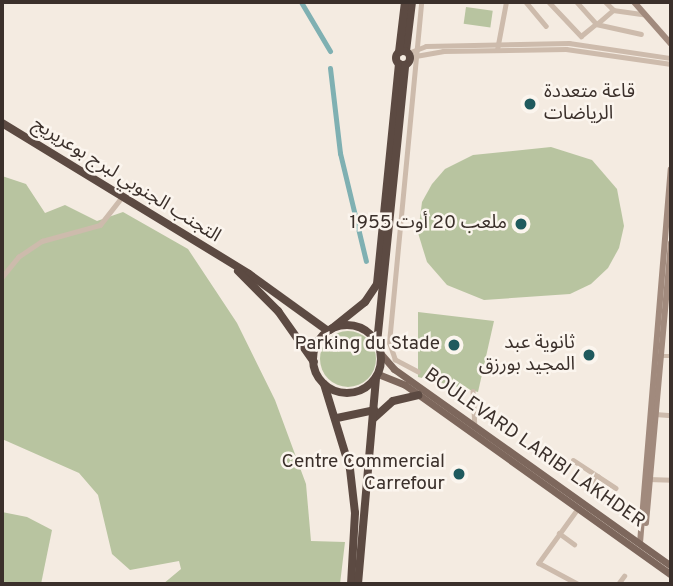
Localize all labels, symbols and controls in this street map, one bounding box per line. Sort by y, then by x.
place label: قاعة متعددة الرياضات [544,82,635,126]
marker: قاعة متعددة الرياضات [522,96,538,112]
street label: التجنب الجنوبي لبرج بوعريريج [28,114,224,248]
place label: ملعب 20 أوت 1955 [350,213,507,235]
marker: ملعب 20 أوت 1955 [513,216,529,232]
place label: ثانوية عبد المجيد بورزق [479,333,575,377]
place label: Parking du Stade [295,334,440,356]
marker: Parking du Stade [446,337,462,353]
marker: ثانوية عبد المجيد بورزق [581,347,597,363]
street label: BOULEVARD LARIBI LAKHDER [419,364,649,534]
place label: Centre Commercial Carrefour [282,452,445,496]
marker: Centre Commercial Carrefour [451,466,467,482]

